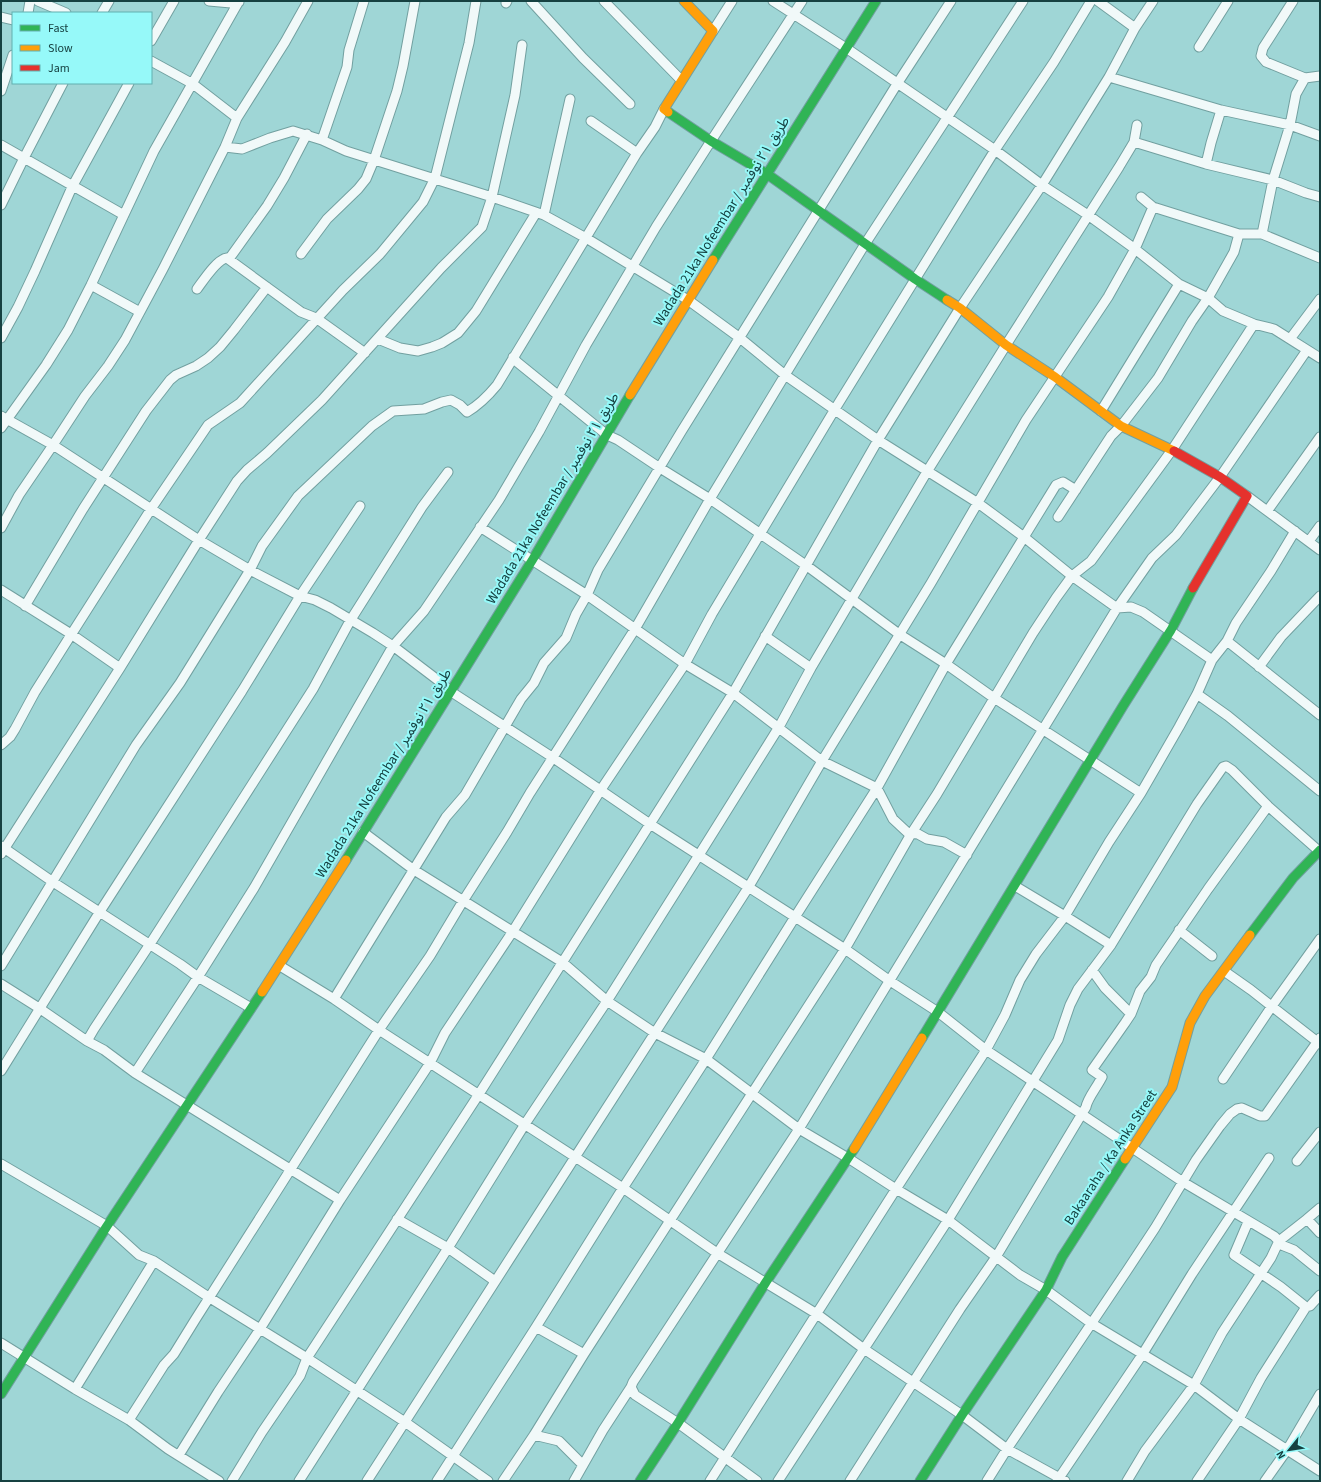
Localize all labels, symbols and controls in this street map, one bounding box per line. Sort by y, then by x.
legend [12,12,152,84]
text: Fast [48,20,68,37]
text: Slow [48,40,73,57]
text: Jam [48,60,70,77]
street label: Wadada 21ka Nofeembar / طريق ٢١ نوفمبر [649,113,795,330]
street label: Wadada 21ka Nofeembar / طريق ٢١ نوفمبر [482,389,624,608]
street label: Wadada 21ka Nofeembar / طريق ٢١ نوفمبر [311,665,457,882]
street label: Bakaaraha / Ka Anka Street [1059,1086,1162,1229]
north arrow [1269,1430,1309,1470]
text: N [1272,1448,1289,1462]

